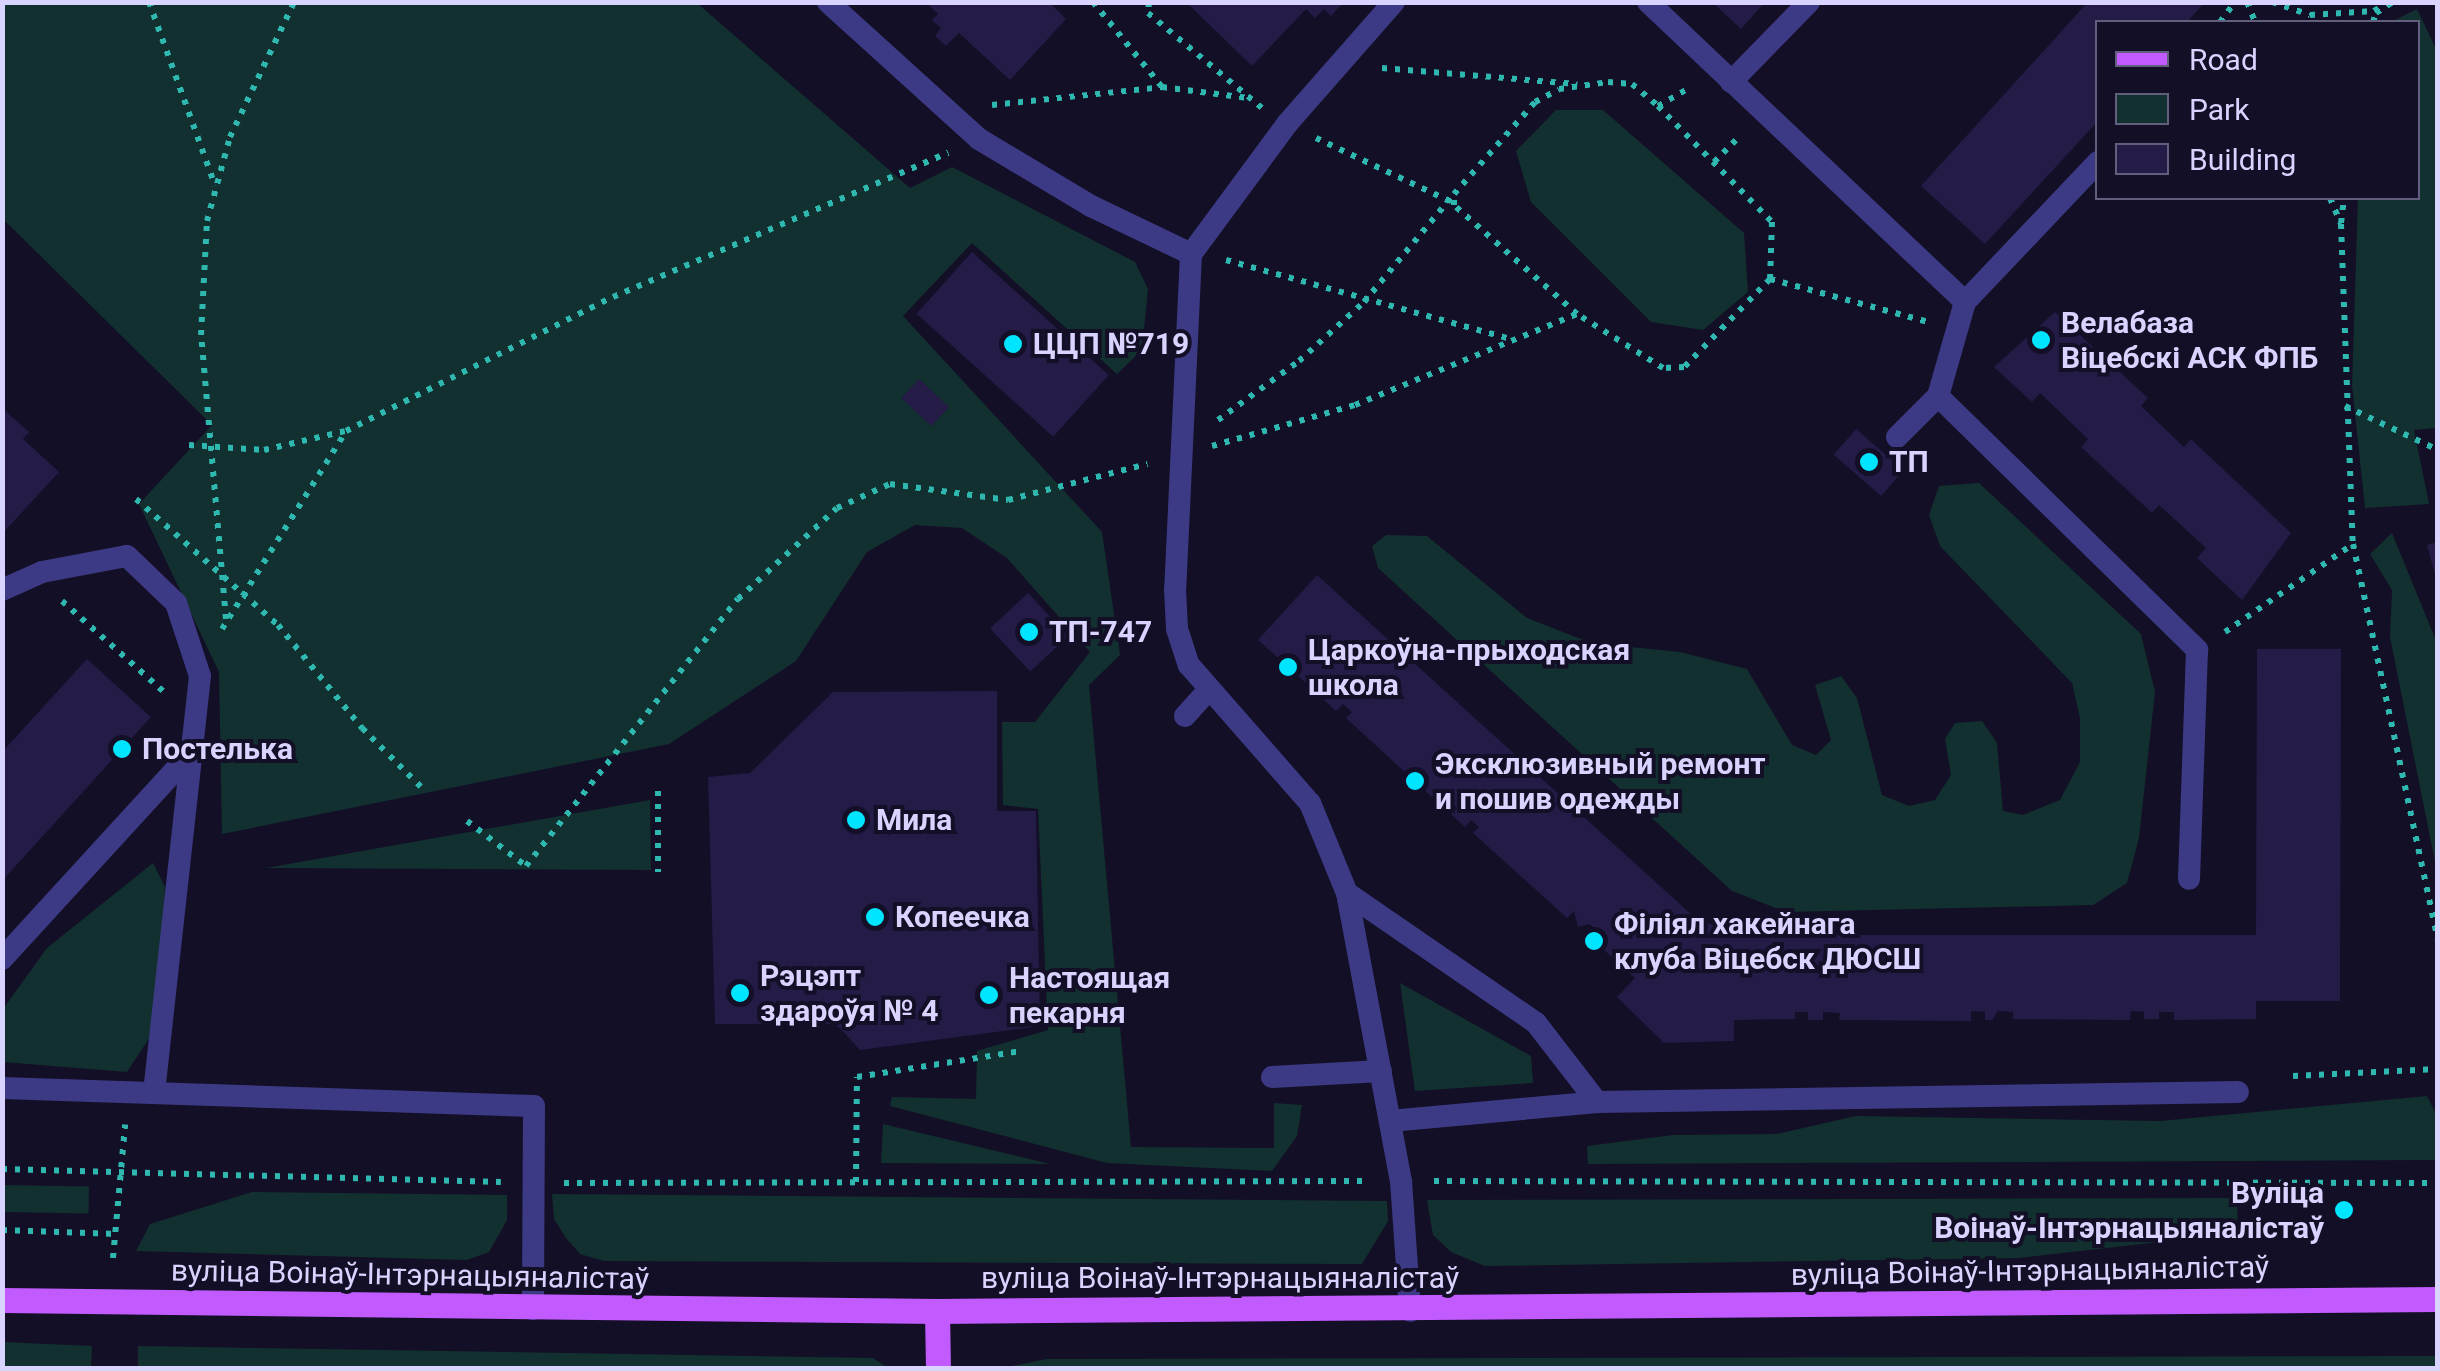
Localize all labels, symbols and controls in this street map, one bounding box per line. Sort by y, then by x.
legend [2095,20,2420,200]
text: Road [2189,42,2258,77]
text: Park [2189,92,2249,127]
text: Building [2189,142,2296,177]
place label: Велабаза Віцебскі АСК ФПБ [2061,305,2318,376]
place label: ЦЦП №719 [1033,326,1189,362]
marker: Велабаза Віцебскі АСК ФПБ [2030,329,2052,351]
marker: ЦЦП №719 [1002,333,1024,355]
place label: ТП [1889,444,1929,480]
marker: ТП [1858,451,1880,473]
place label: ТП-747 [1049,614,1152,650]
marker: ТП-747 [1018,621,1040,643]
place label: Царкоўна-прыходская школа [1308,632,1630,702]
marker: Царкоўна-прыходская школа [1277,656,1299,678]
place label: Постелька [142,731,293,767]
marker: Постелька [111,738,133,760]
place label: Эксклюзивный ремонт и пошив одежды [1435,746,1766,816]
marker: Эксклюзивный ремонт и пошив одежды [1404,770,1426,792]
place label: Мила [876,802,952,838]
marker: Мила [845,809,867,831]
place label: Копеечка [895,899,1030,935]
marker: Копеечка [864,906,886,928]
place label: Філіял хакейнага клуба Віцебск ДЮСШ [1614,906,1921,976]
marker: Філіял хакейнага клуба Віцебск ДЮСШ [1583,930,1605,952]
place label: Рэцэпт здароўя № 4 [760,958,938,1028]
place label: Настоящая пекарня [1009,960,1170,1030]
marker: Рэцэпт здароўя № 4 [729,982,751,1004]
marker: Настоящая пекарня [978,984,1000,1006]
place label: Вуліца Воінаў-Інтэрнацыяналістаў [1934,1175,2324,1246]
marker: Вуліца Воінаў-Інтэрнацыяналістаў [2333,1199,2355,1221]
street label: вуліца Воінаў-Інтэрнацыяналістаў [1791,1249,2269,1293]
street label: вуліца Воінаў-Інтэрнацыяналістаў [171,1253,649,1297]
street label: вуліца Воінаў-Інтэрнацыяналістаў [981,1260,1459,1296]

